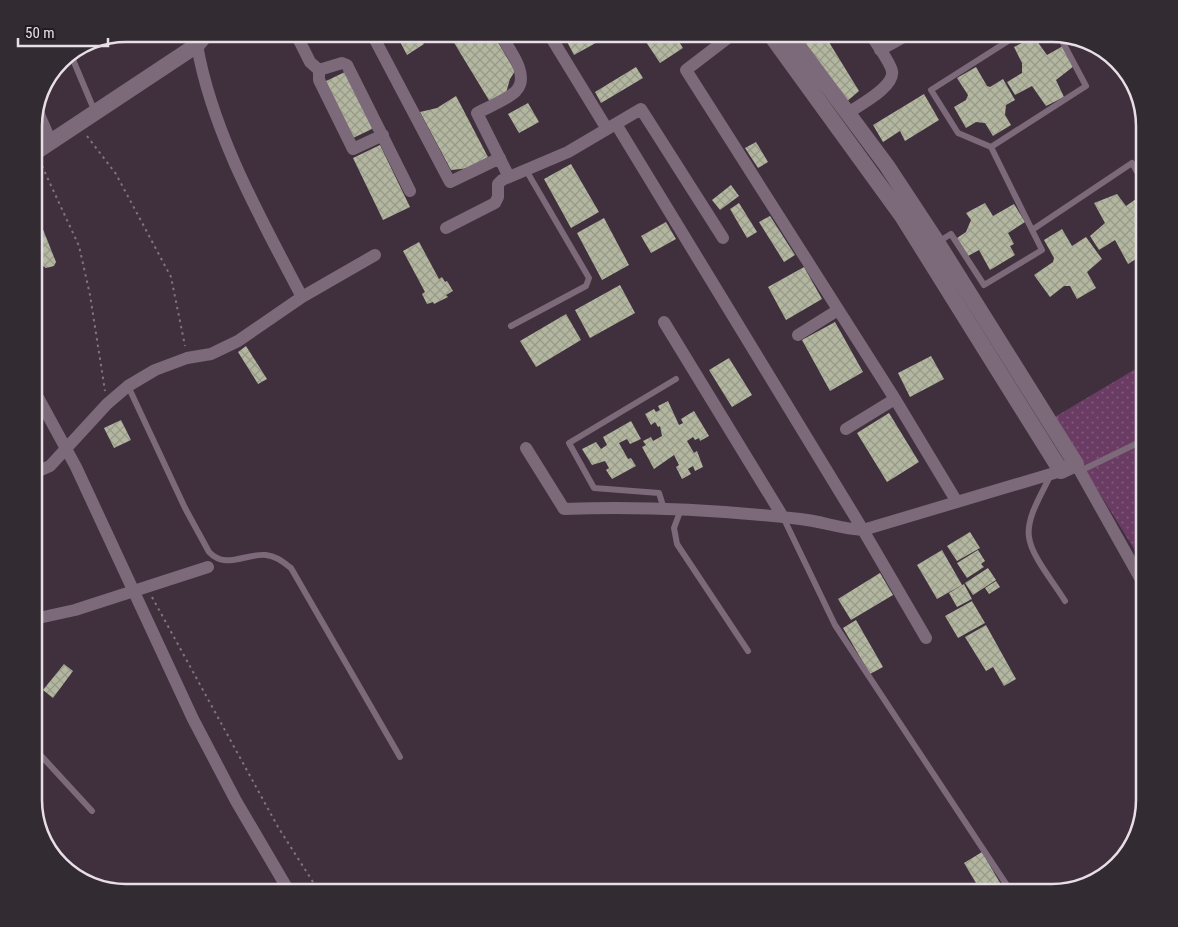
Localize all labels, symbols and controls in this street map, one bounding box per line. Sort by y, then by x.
scale bar [18,15,108,47]
text: 50 m [25,24,55,42]

